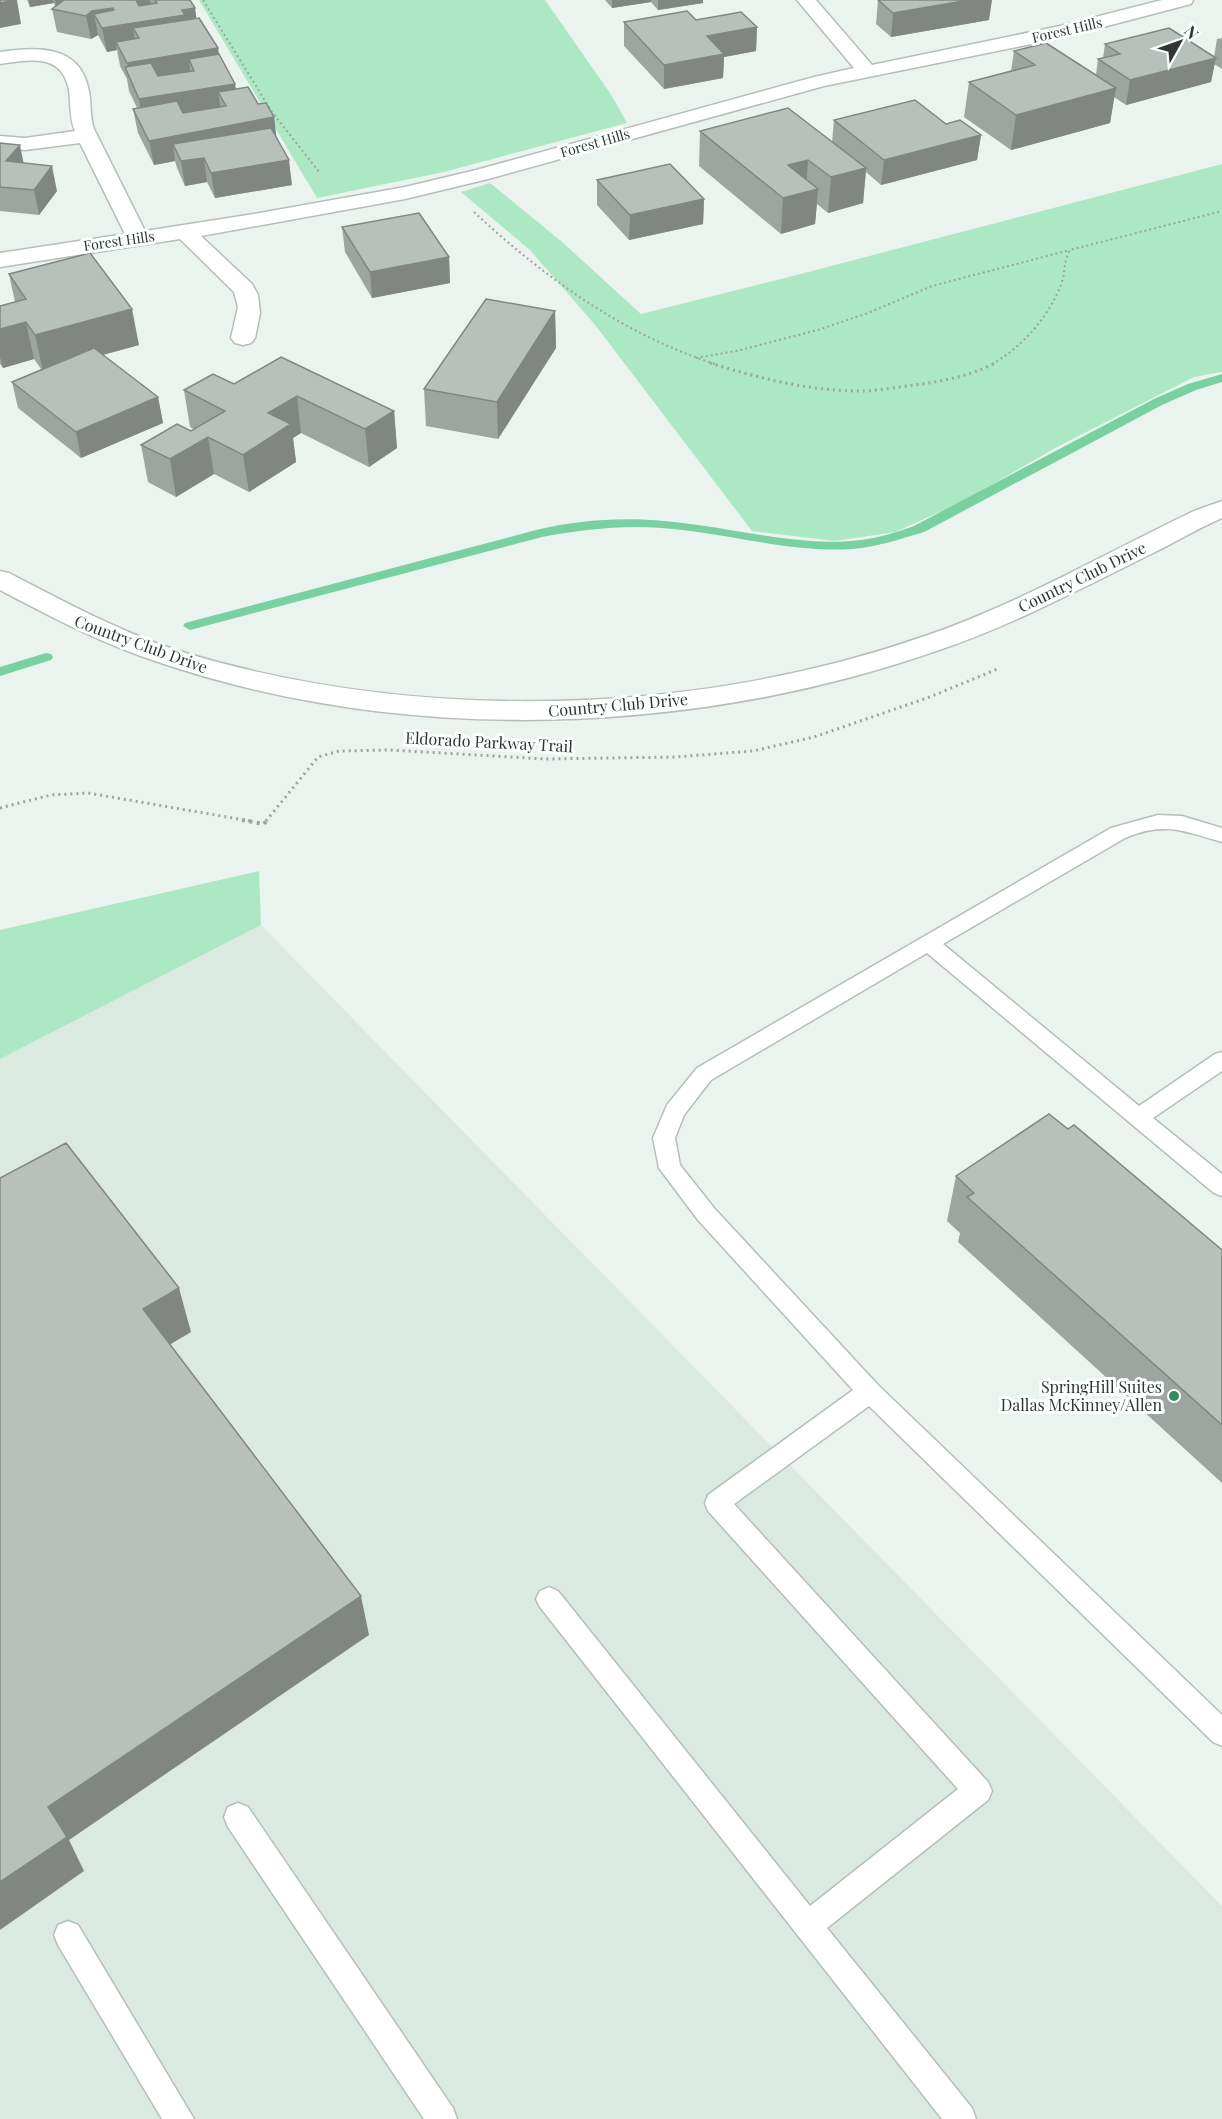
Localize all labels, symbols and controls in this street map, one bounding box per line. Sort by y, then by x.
street label: Forest Hills [1030,12,1104,47]
north arrow [1150,12,1210,72]
text: N [1180,21,1204,44]
street label: Forest Hills [558,123,632,162]
street label: Forest Hills [82,226,156,255]
street label: Country Club Drive [1014,536,1149,617]
street label: Country Club Drive [72,610,211,677]
street label: Country Club Drive [547,688,689,721]
street label: Eldorado Parkway Trail [405,727,574,756]
place label: SpringHill Suites Dallas McKinney/Allen [1001,1376,1162,1415]
marker: SpringHill Suites Dallas McKinney/Allen [1167,1389,1181,1403]

